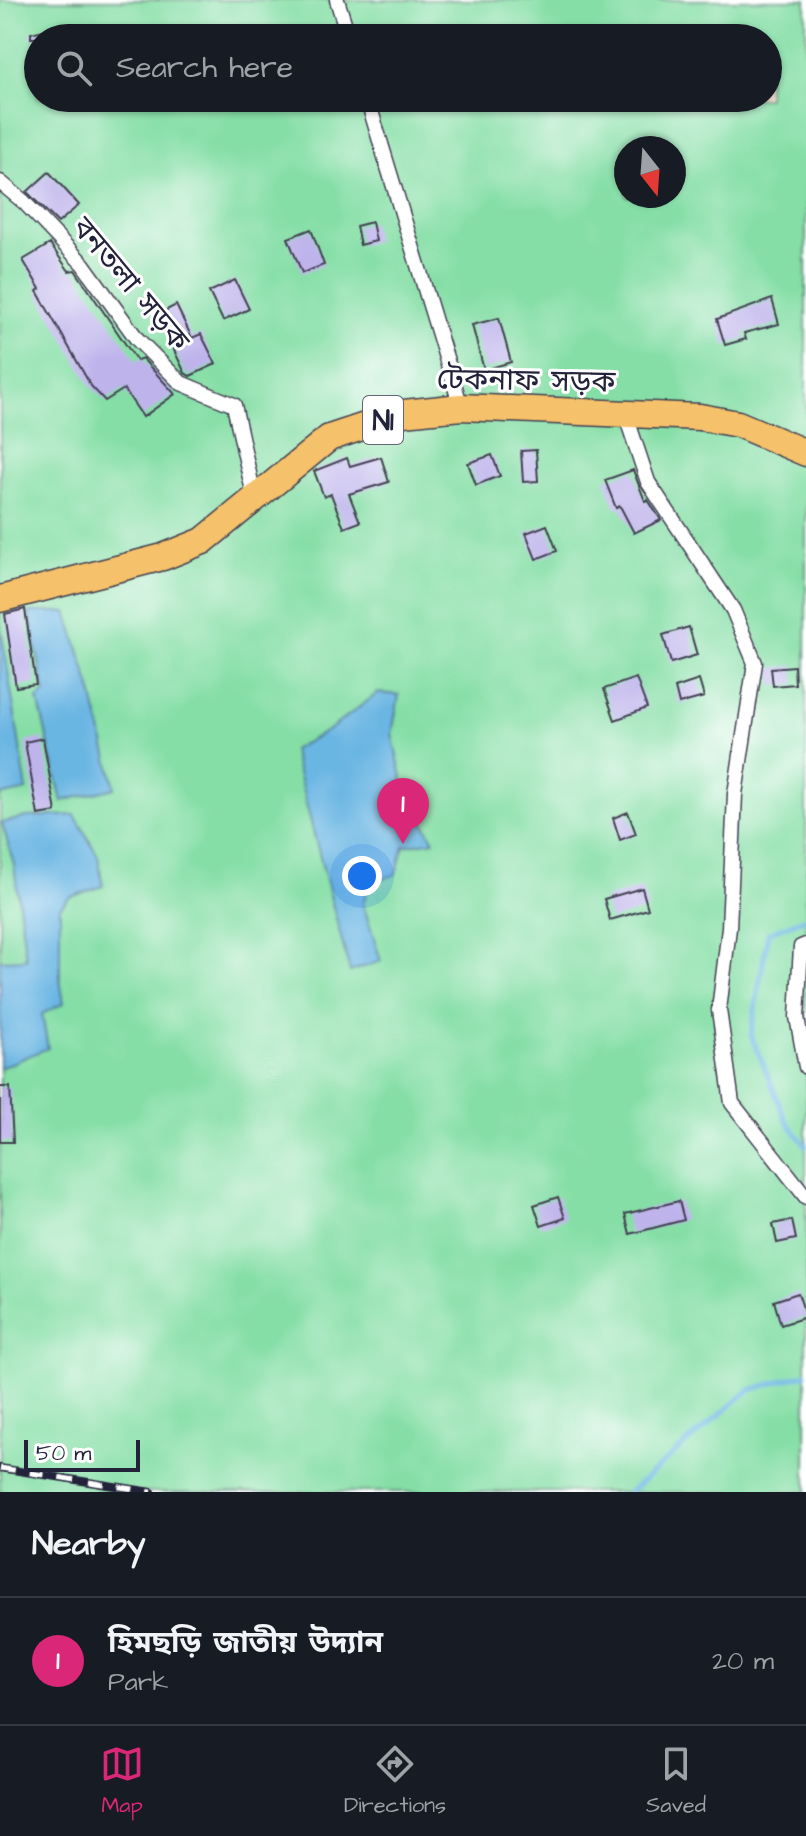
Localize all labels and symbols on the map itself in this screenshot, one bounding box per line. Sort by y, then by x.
north arrow [614,136,686,208]
street label: বনতলা সড়ক [61,208,199,361]
street label: টেকনাফ সড়ক [436,358,616,404]
road number: N1 [363,396,403,444]
pin: 1 [377,778,429,844]
your location [342,856,382,896]
scale bar [24,1436,140,1472]

